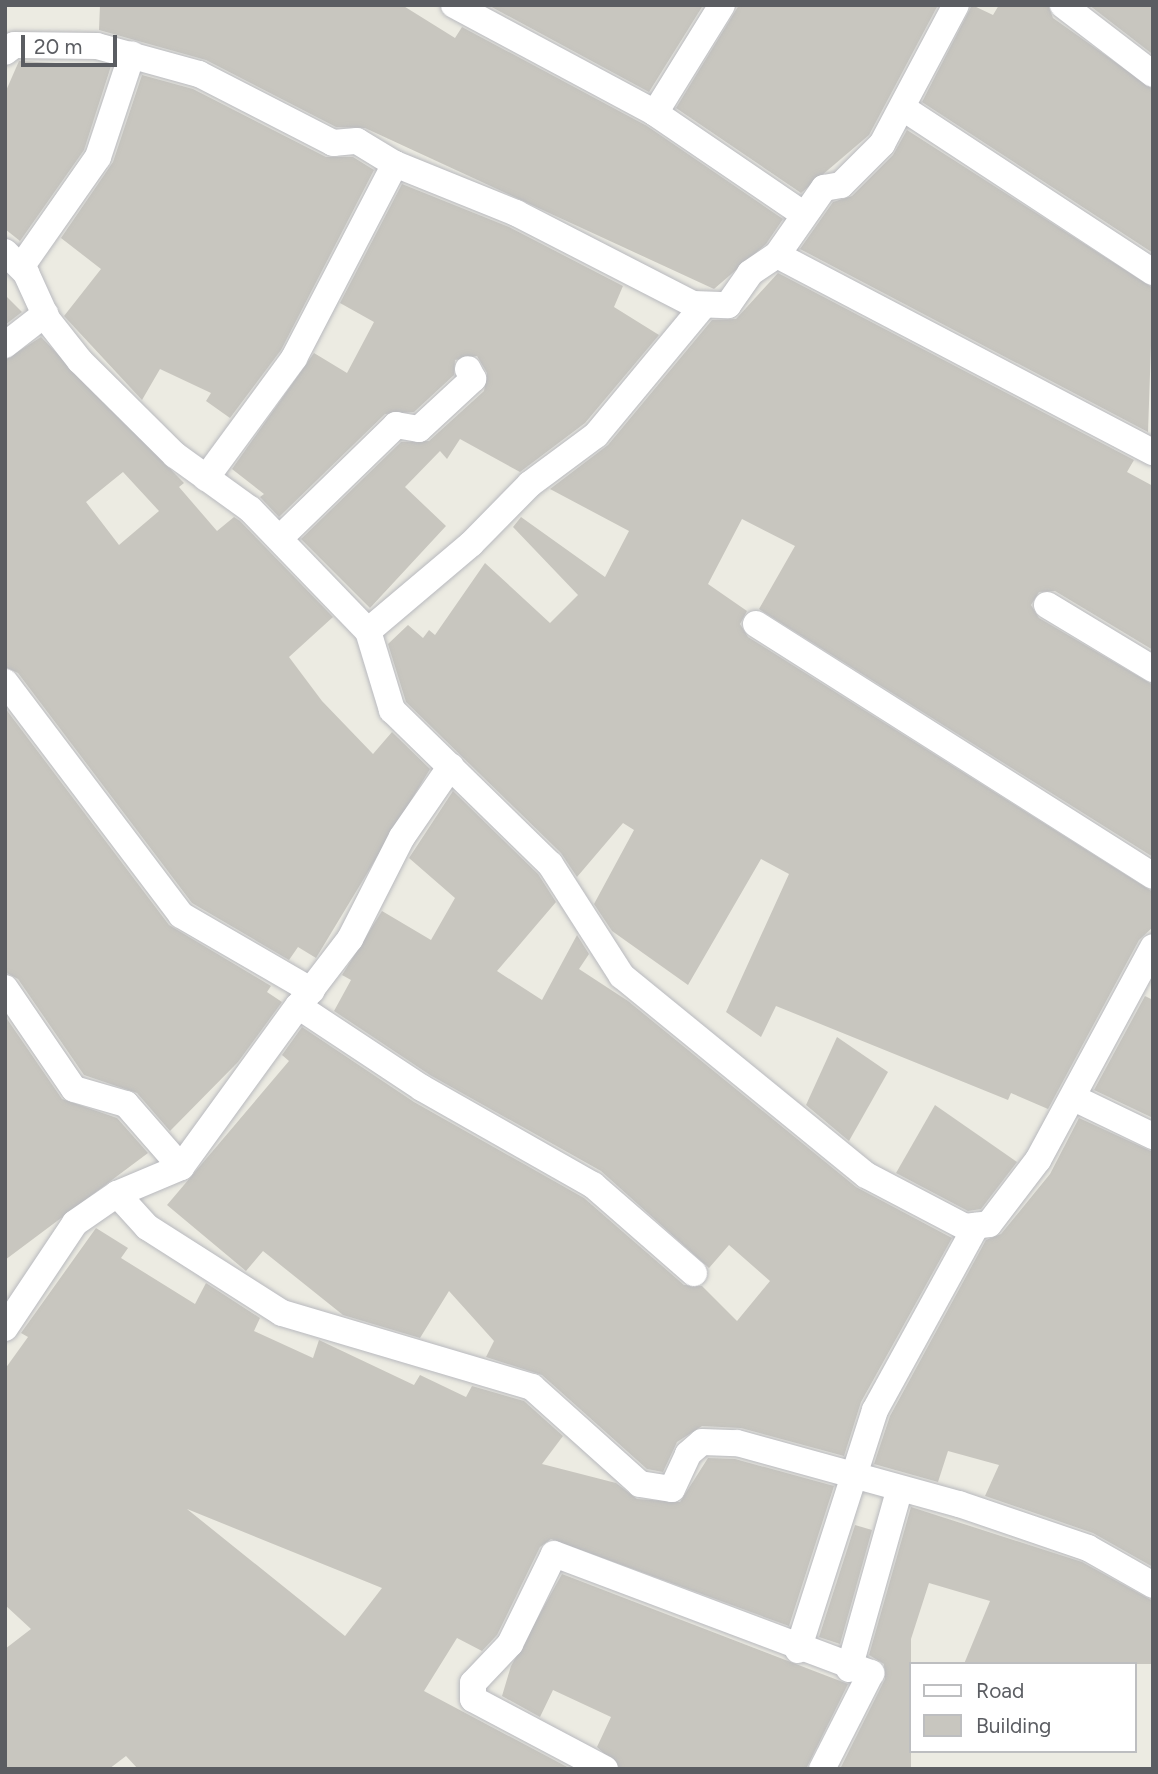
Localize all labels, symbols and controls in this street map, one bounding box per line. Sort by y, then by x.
scale bar [24,21,121,65]
text: 20 m [34,34,82,59]
legend [909,1662,1137,1753]
text: Road [976,1678,1024,1703]
text: Building [976,1713,1051,1738]

